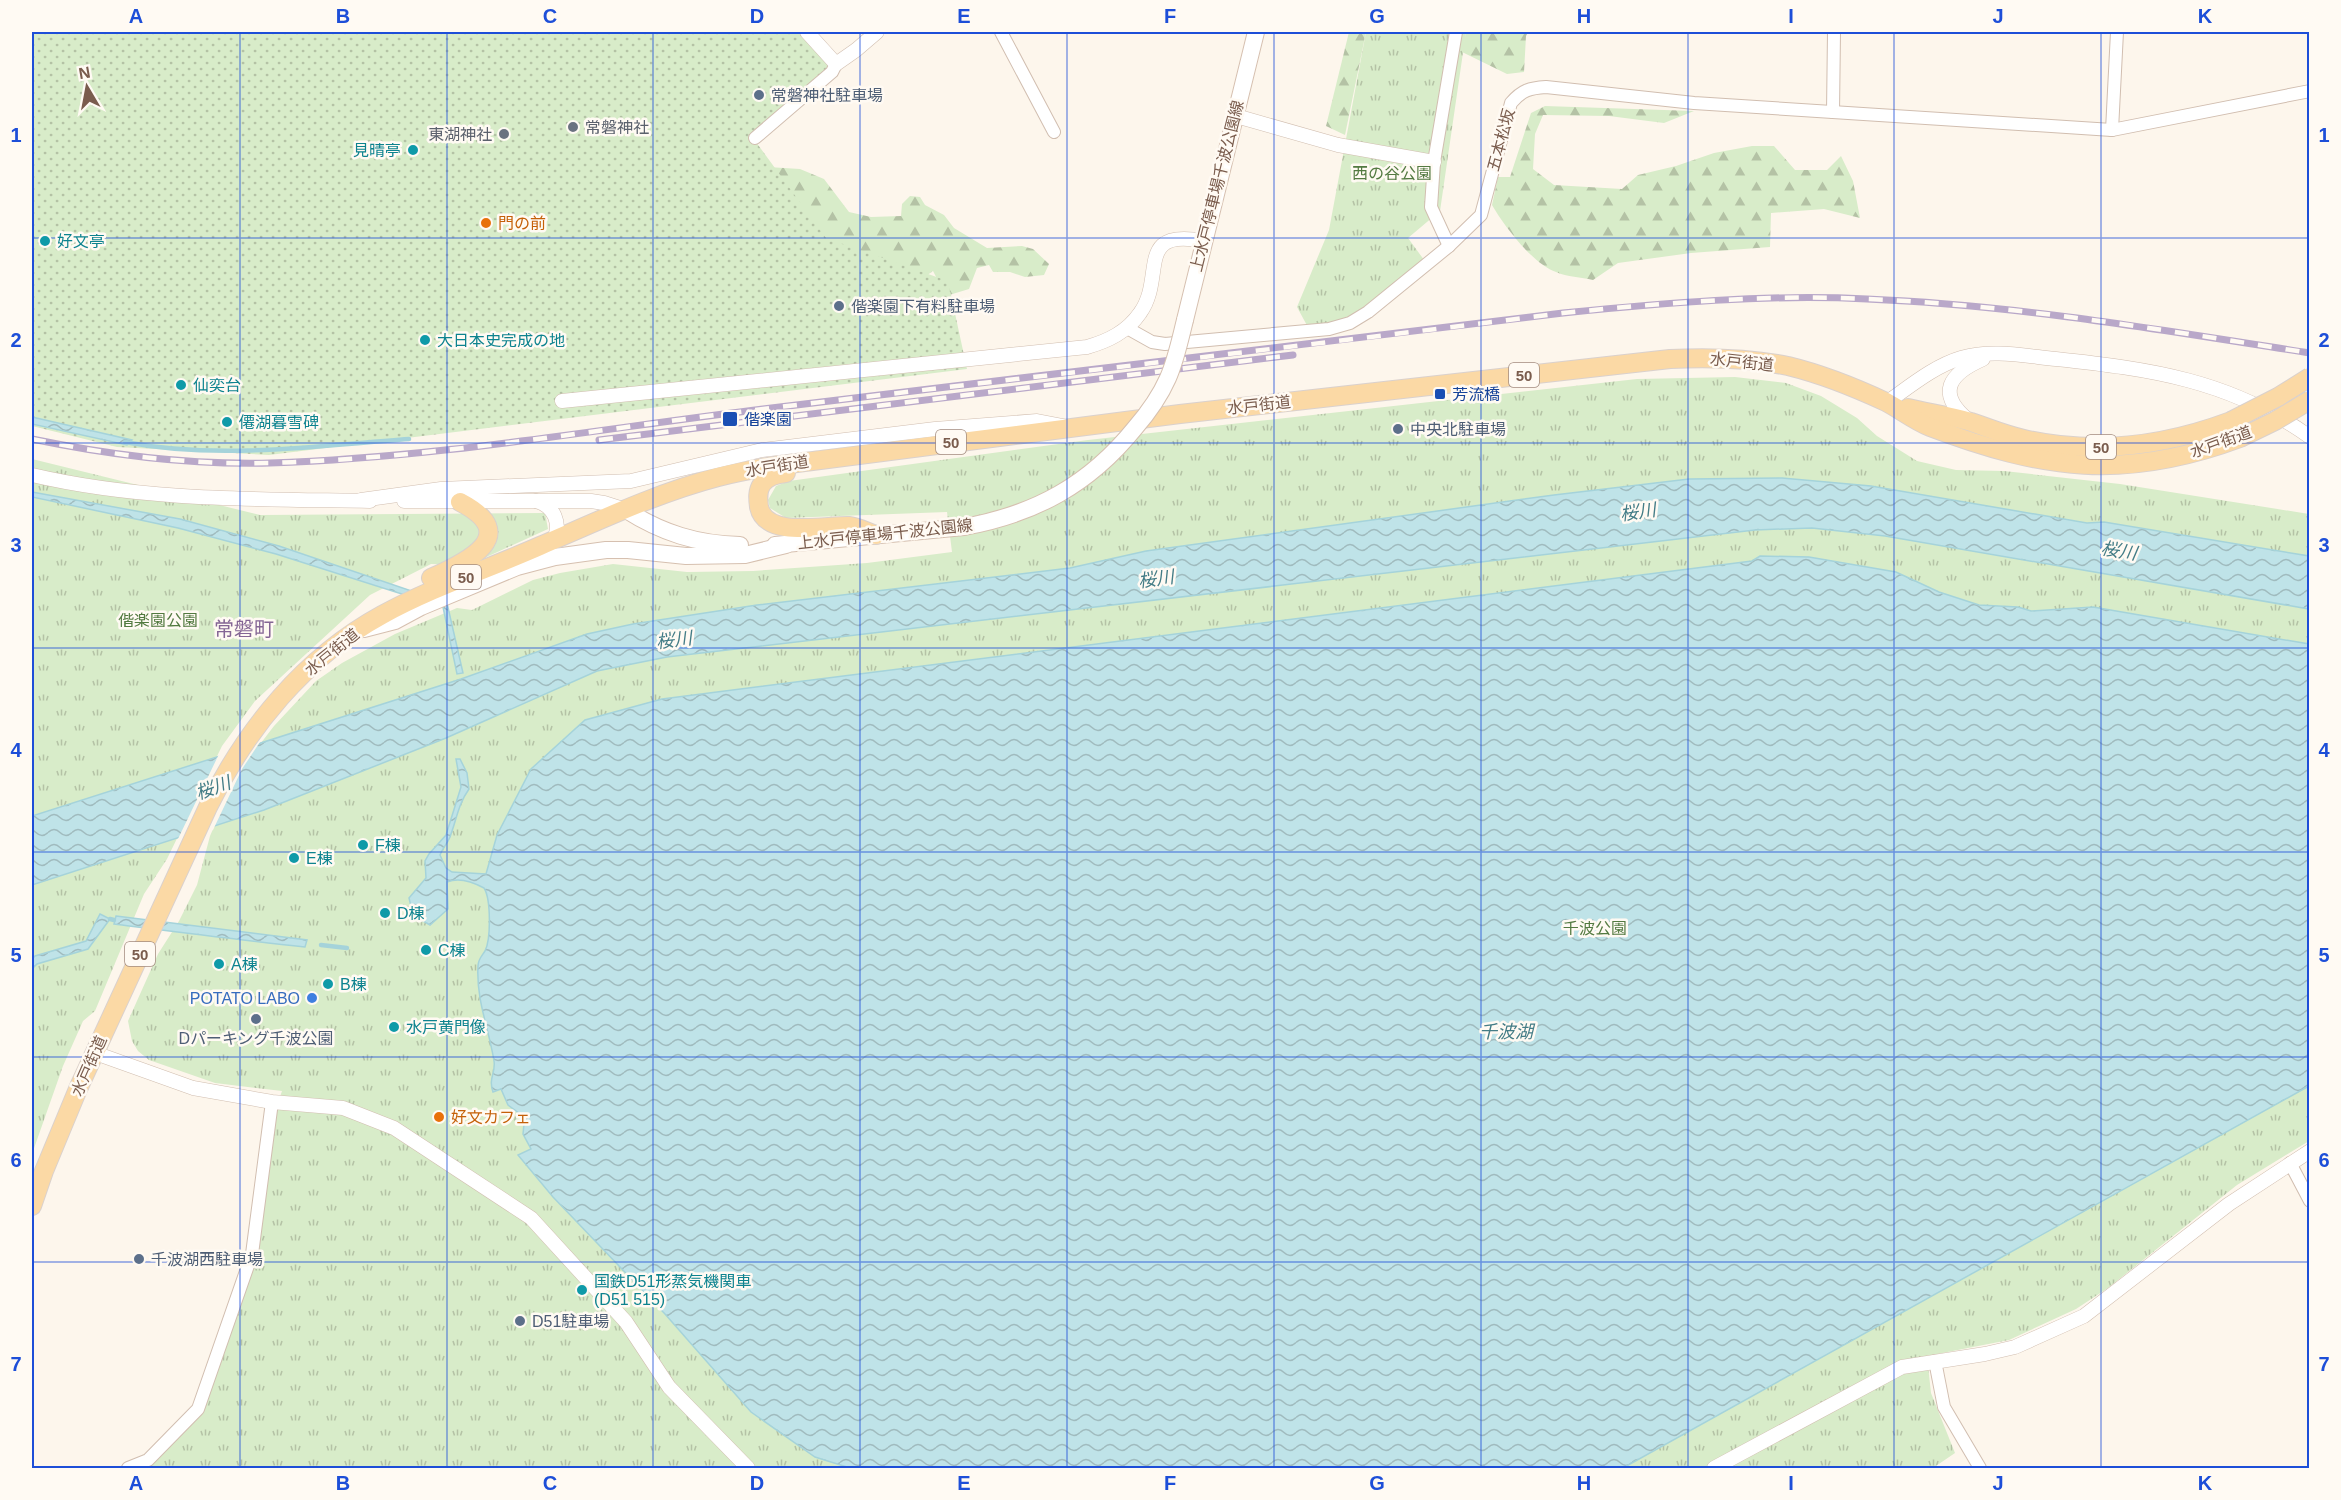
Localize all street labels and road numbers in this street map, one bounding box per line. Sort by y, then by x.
street label: 上水戸停車場千波公園線 [1187,99,1247,273]
street label: 五本松坂 [1485,107,1517,173]
street label: 水戸街道 [1709,350,1775,374]
road number: 50 [1509,363,1539,387]
street label: 水戸街道 [1226,393,1292,417]
street label: 水戸街道 [2188,423,2254,461]
road number: 50 [936,430,966,454]
road number: 50 [2086,435,2116,459]
street label: 水戸街道 [744,453,810,479]
street label: 上水戸停車場千波公園線 [797,516,973,552]
road number: 50 [451,565,481,589]
street label: 水戸街道 [302,625,362,679]
road number: 50 [125,942,155,966]
street label: 水戸街道 [68,1033,110,1099]

